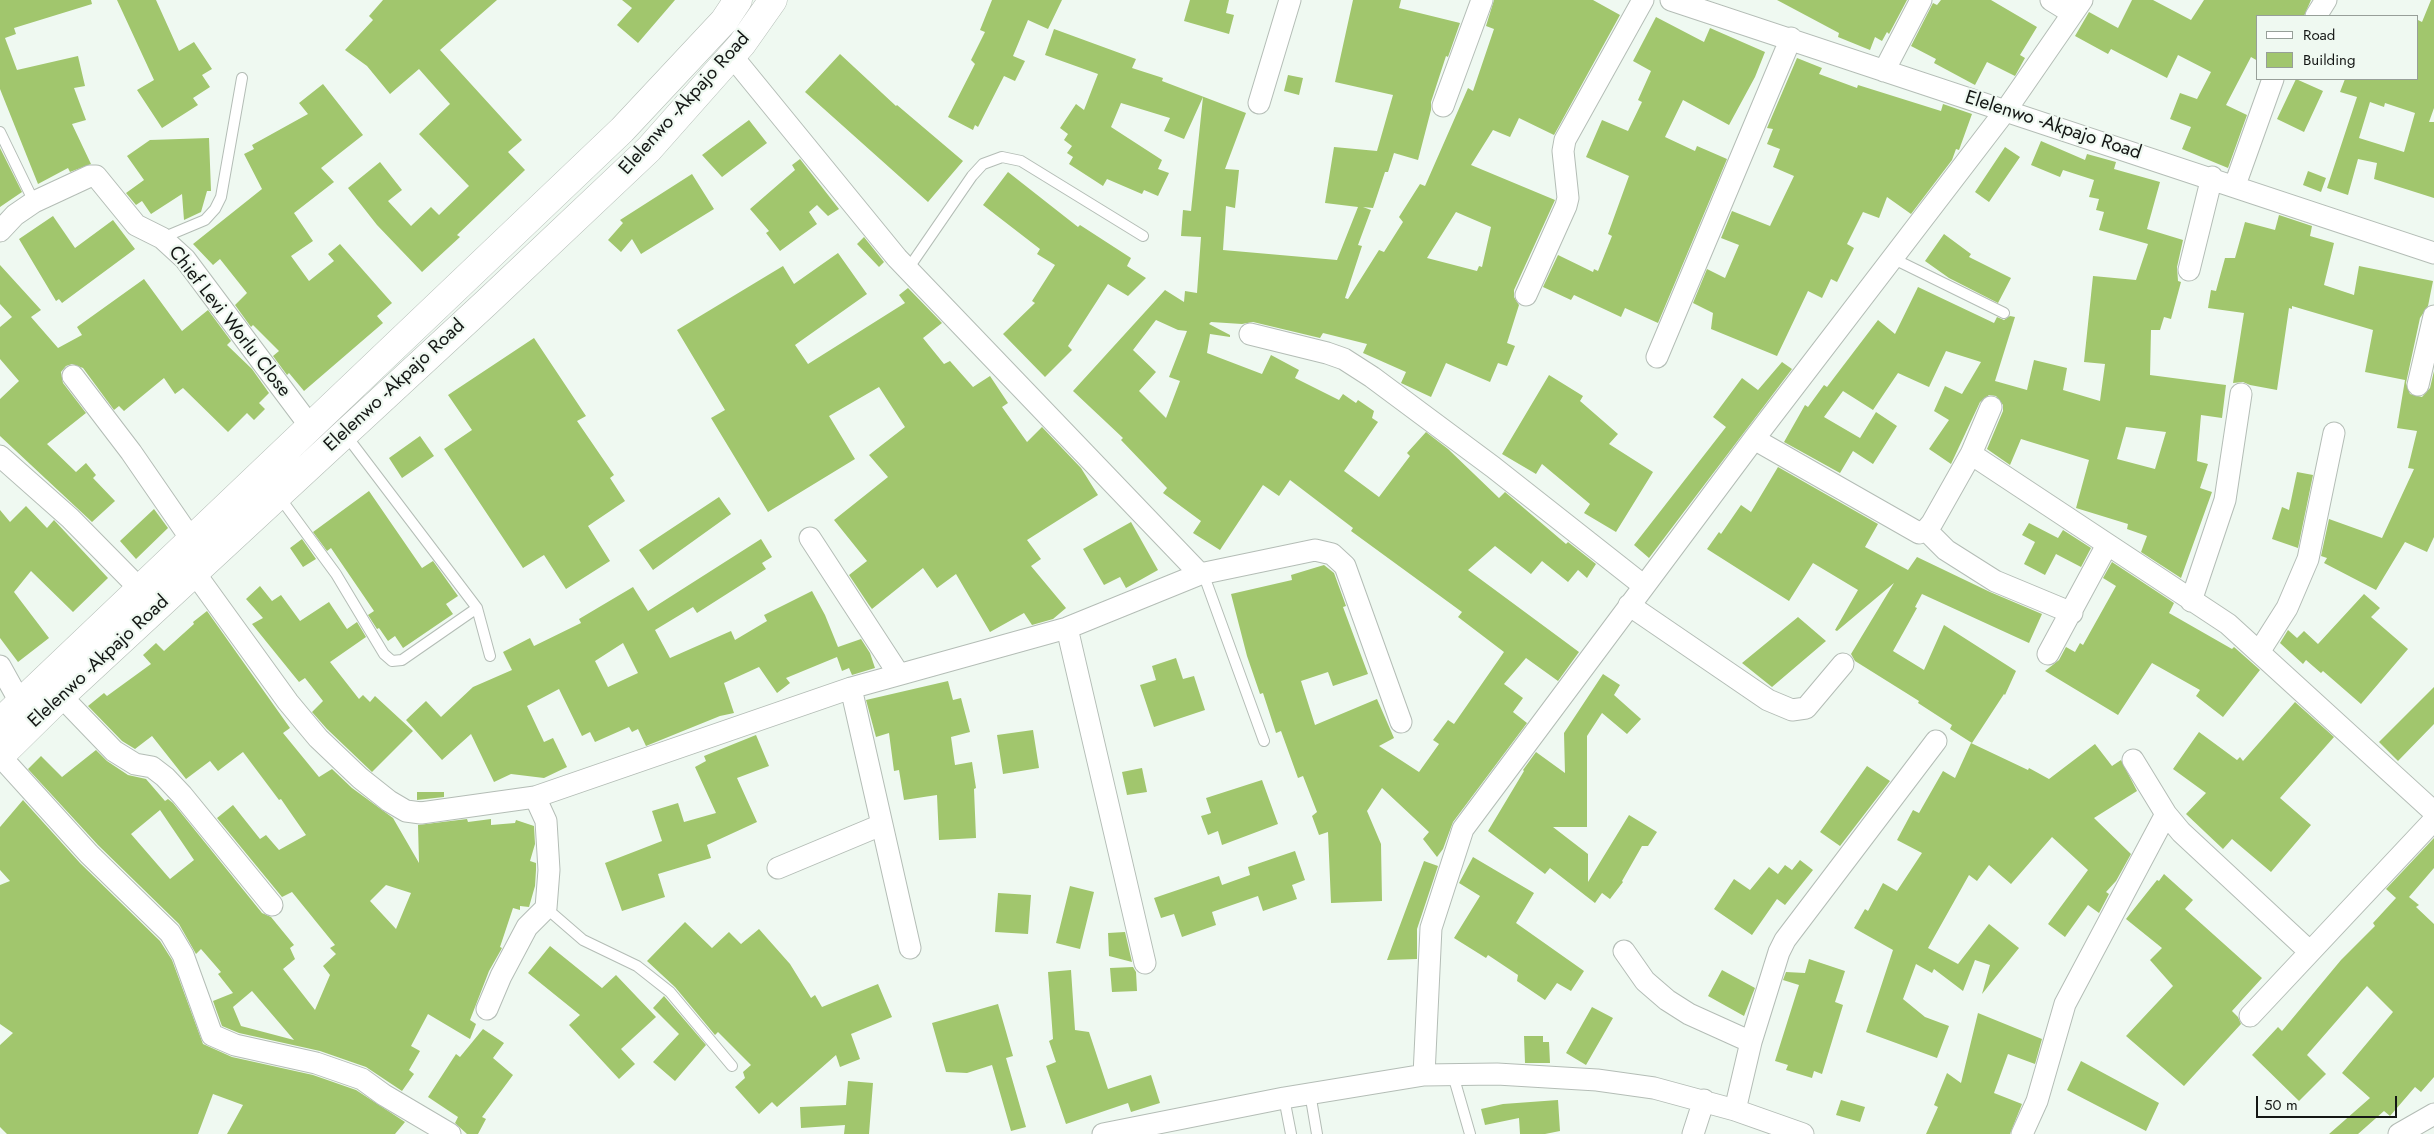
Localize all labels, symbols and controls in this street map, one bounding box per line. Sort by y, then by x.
legend [2256,15,2419,80]
text: Road [2303,24,2335,46]
street label: Elelenwo -Akpajo Road [615,28,755,180]
text: Building [2303,49,2355,71]
street label: Elelenwo -Akpajo Road [1962,87,2144,165]
street label: Chief Levi Worlu Close [163,242,295,402]
street label: Elelenwo -Akpajo Road [320,315,470,457]
street label: Elelenwo -Akpajo Road [24,591,174,733]
scale bar [2259,1086,2400,1118]
text: 50 m [2264,1094,2298,1116]

